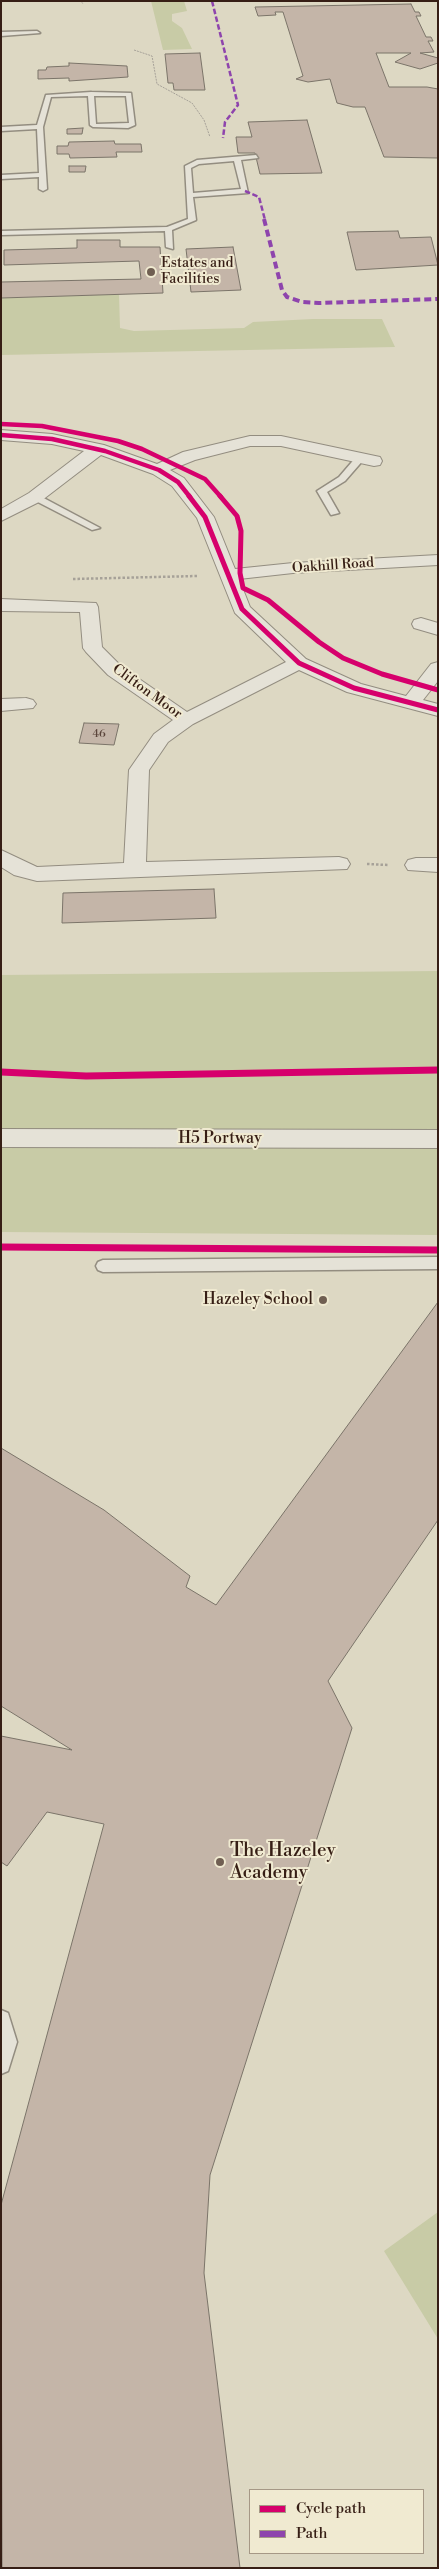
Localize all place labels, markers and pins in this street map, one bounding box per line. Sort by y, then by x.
place label: Estates and Facilities [161,256,233,288]
marker: Estates and Facilities [145,266,157,278]
place label: Hazeley School [203,1290,313,1310]
marker: Hazeley School [317,1294,329,1306]
place label: The Hazeley Academy [230,1840,336,1884]
marker: The Hazeley Academy [214,1856,226,1868]

